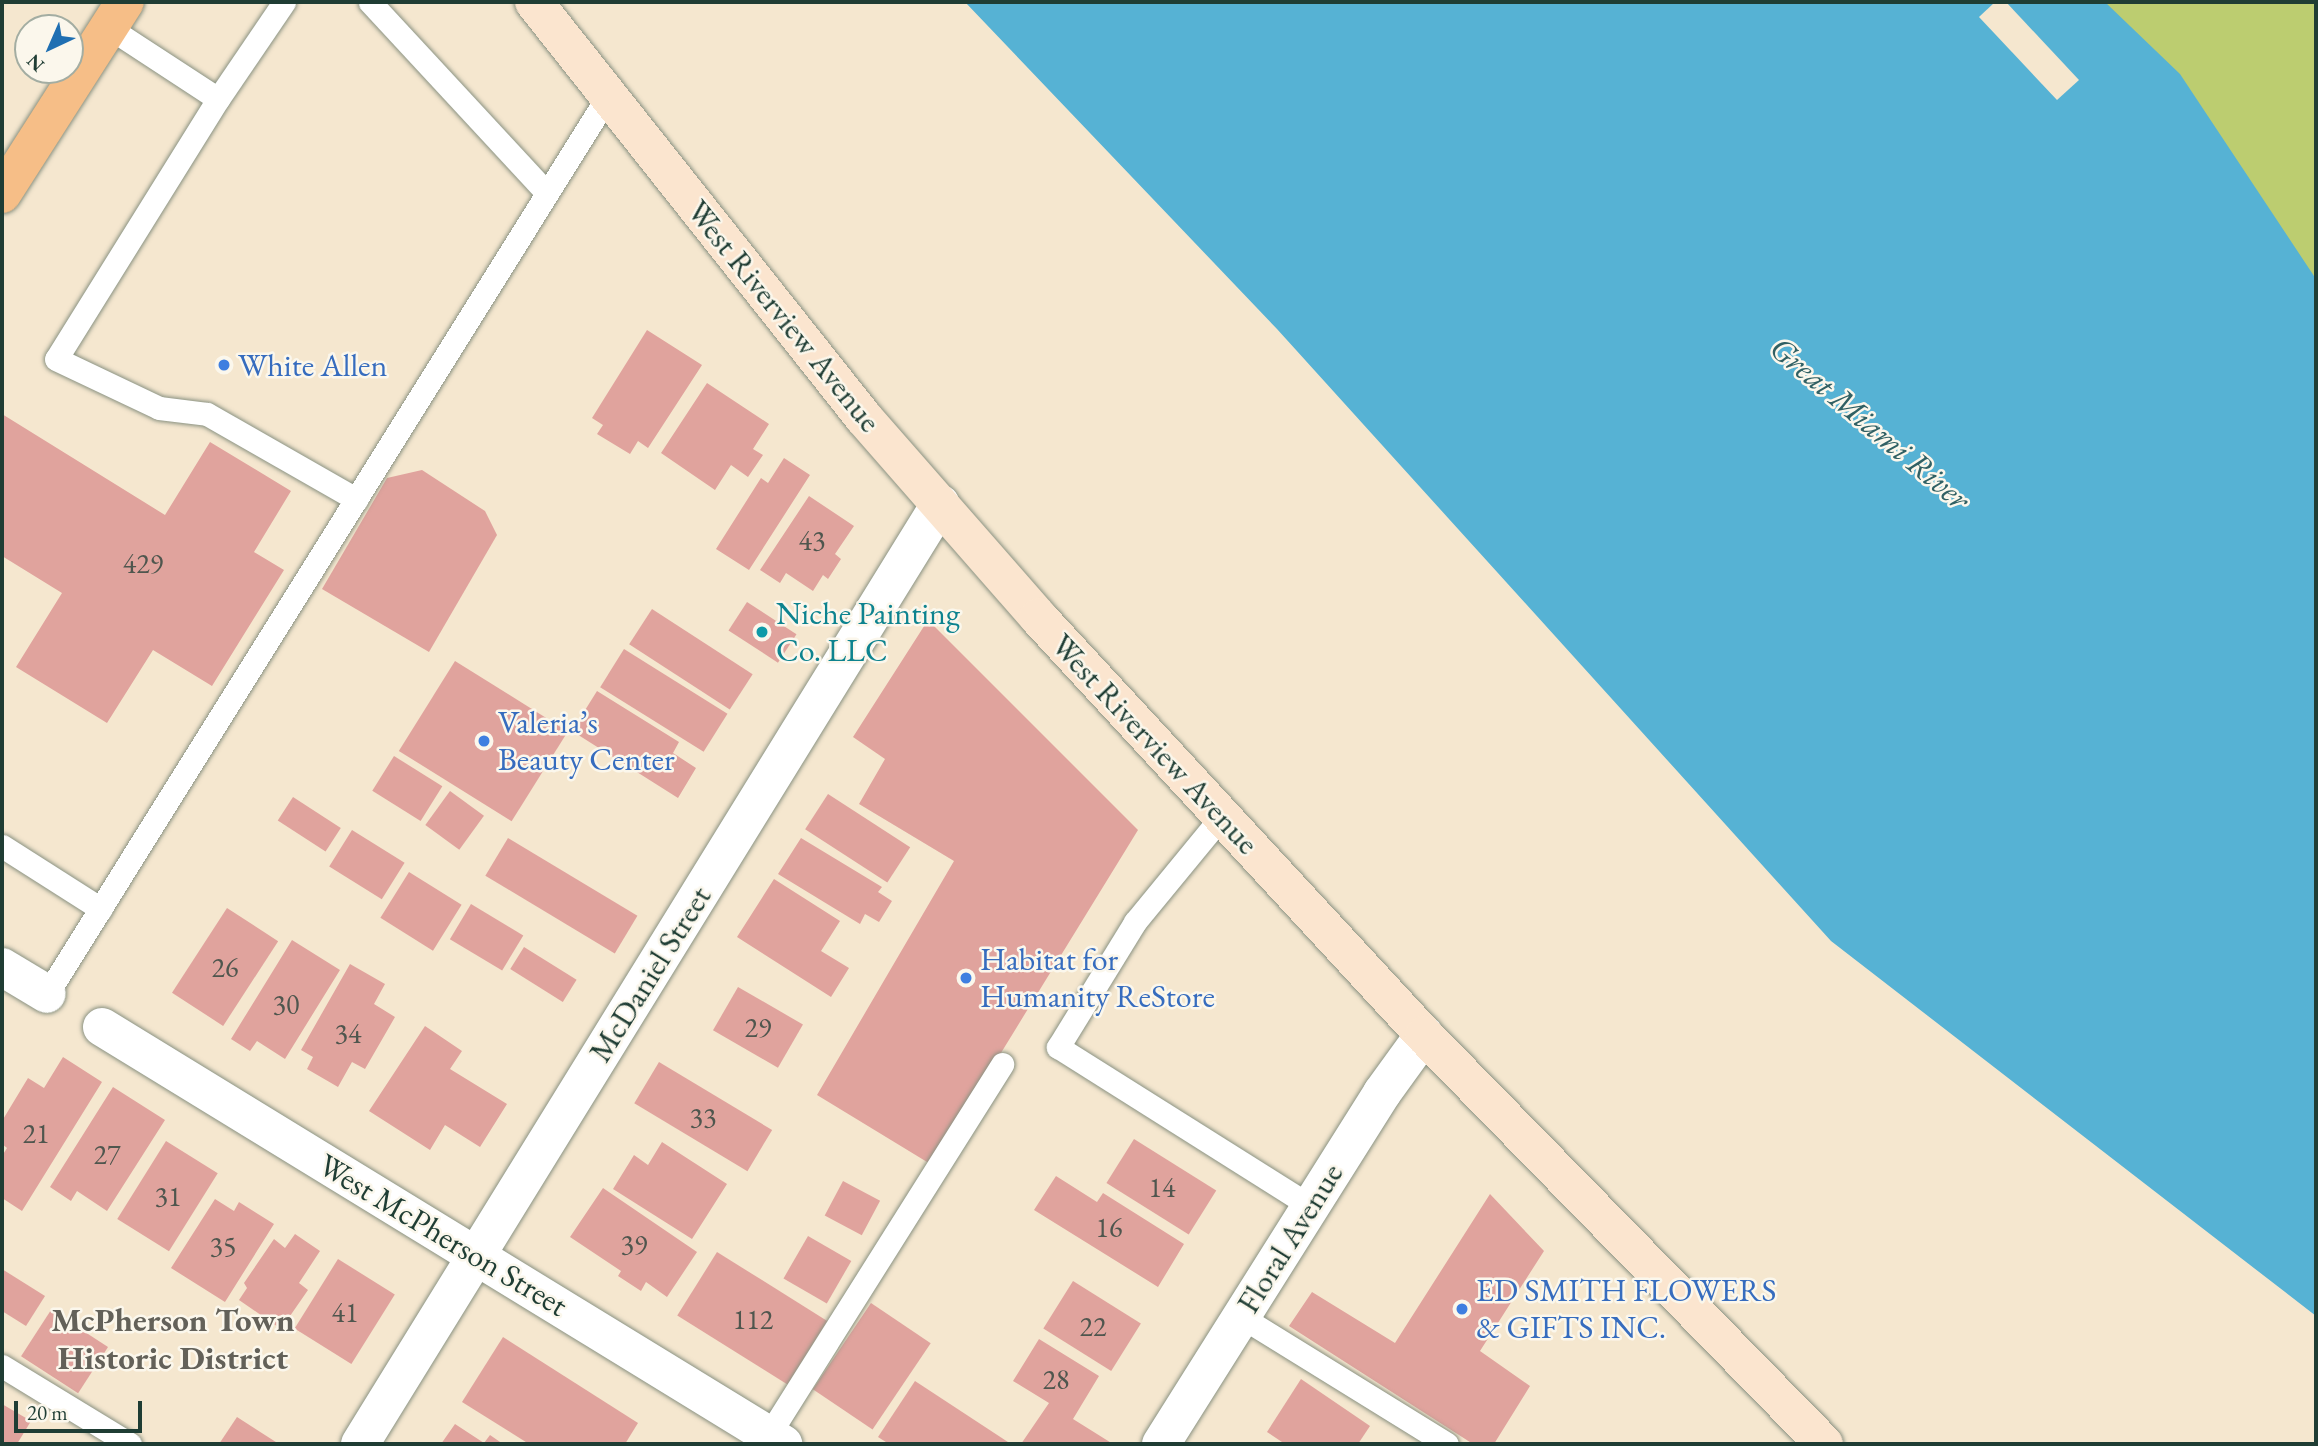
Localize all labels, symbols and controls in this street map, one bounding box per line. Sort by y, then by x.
north arrow [14,14,84,84]
text: N [21,49,50,77]
street label: West Riverview Avenue [679,192,889,440]
water label: Great Miami River [1762,328,1978,518]
place label: White Allen [238,346,387,384]
marker: White Allen [216,357,232,373]
house number: 43 [799,523,825,557]
house number: 429 [123,546,163,580]
place label: Niche Painting Co. LLC [776,595,960,670]
marker: Niche Painting Co. LLC [754,624,770,640]
street label: West Riverview Avenue [1043,626,1267,862]
place label: Valeria’s Beauty Center [498,704,675,779]
marker: Valeria’s Beauty Center [476,733,492,749]
street label: McDaniel Street [581,879,719,1069]
place label: Habitat for Humanity ReStore [980,941,1215,1016]
house number: 26 [212,950,238,984]
marker: Habitat for Humanity ReStore [958,970,974,986]
house number: 30 [273,987,299,1021]
house number: 29 [745,1010,771,1044]
house number: 34 [335,1016,361,1050]
house number: 33 [690,1100,716,1134]
house number: 21 [23,1116,49,1150]
house number: 27 [94,1137,120,1171]
street label: West McPherson Street [312,1145,574,1325]
street label: Floral Avenue [1229,1156,1351,1320]
house number: 14 [1149,1170,1175,1204]
house number: 31 [155,1179,181,1213]
house number: 16 [1096,1210,1122,1244]
house number: 39 [621,1227,647,1261]
house number: 35 [210,1229,236,1263]
place label: ED SMITH FLOWERS & GIFTS INC. [1476,1272,1776,1347]
house number: 41 [332,1295,358,1329]
district label: McPherson Town Historic District [51,1300,295,1378]
marker: ED SMITH FLOWERS & GIFTS INC. [1454,1301,1470,1317]
house number: 112 [733,1302,773,1336]
house number: 22 [1080,1309,1106,1343]
house number: 28 [1043,1362,1069,1396]
scale bar [18,1386,145,1430]
text: 20 m [27,1399,68,1426]

